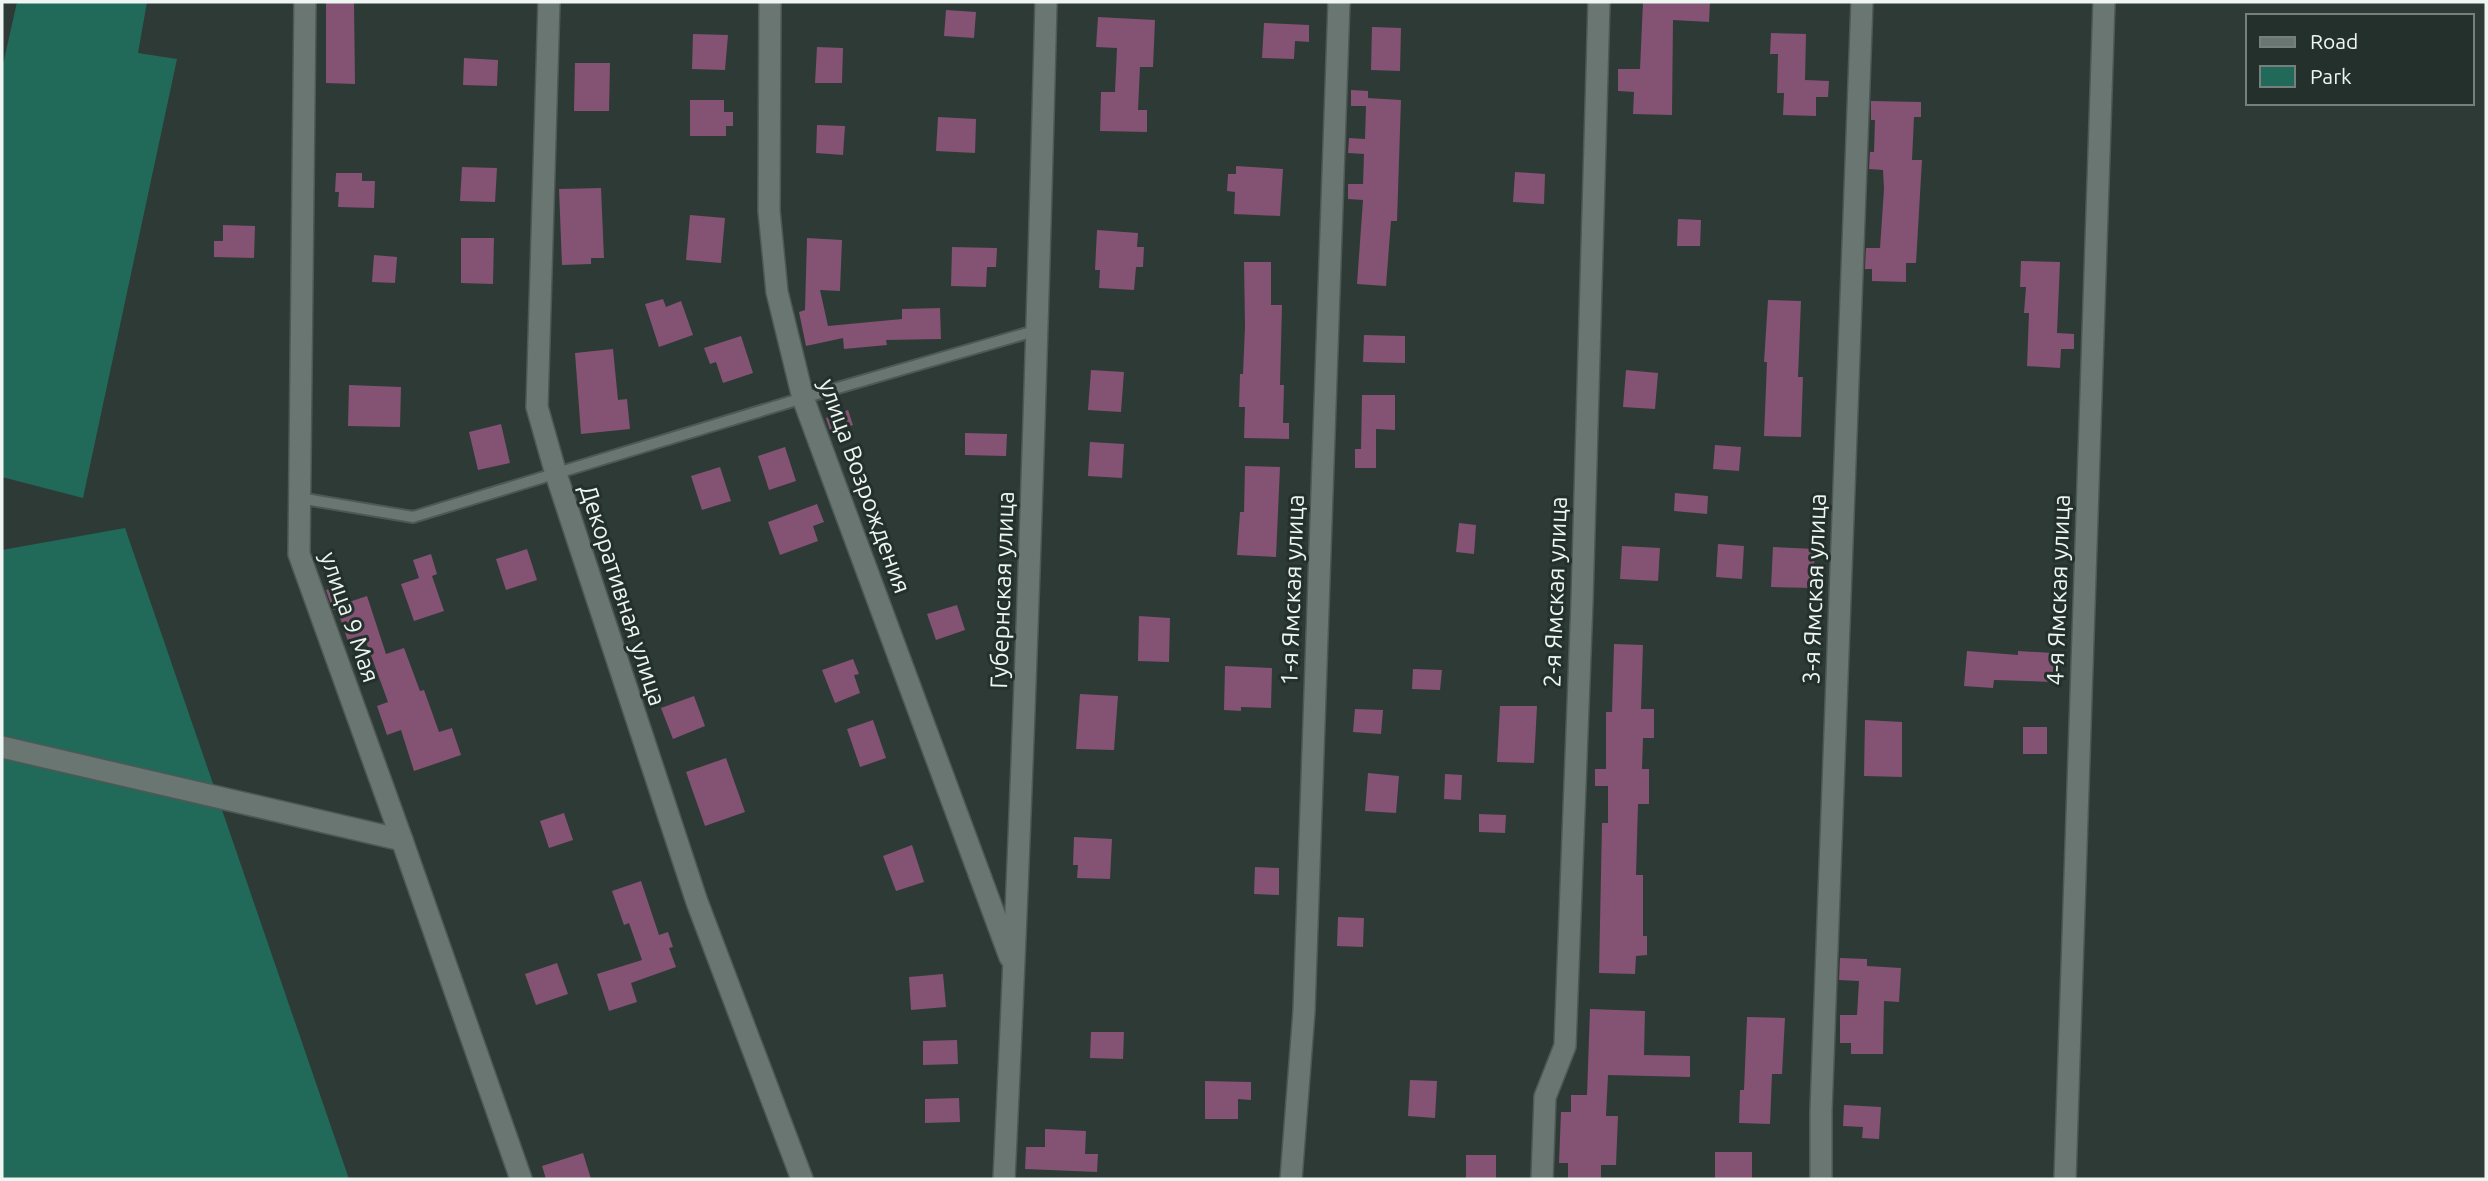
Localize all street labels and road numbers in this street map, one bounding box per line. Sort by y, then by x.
street label: улица Возрождения [814,375,916,597]
street label: Декоративная улица [574,481,672,709]
street label: Губернская улица [985,491,1019,689]
street label: 3-я Ямская улица [1797,493,1831,685]
street label: 1-я Ямская улица [1275,494,1309,686]
street label: 4-я Ямская улица [2041,494,2075,686]
street label: 2-я Ямская улица [1538,496,1572,688]
street label: улица 9 Мая [315,548,385,686]

